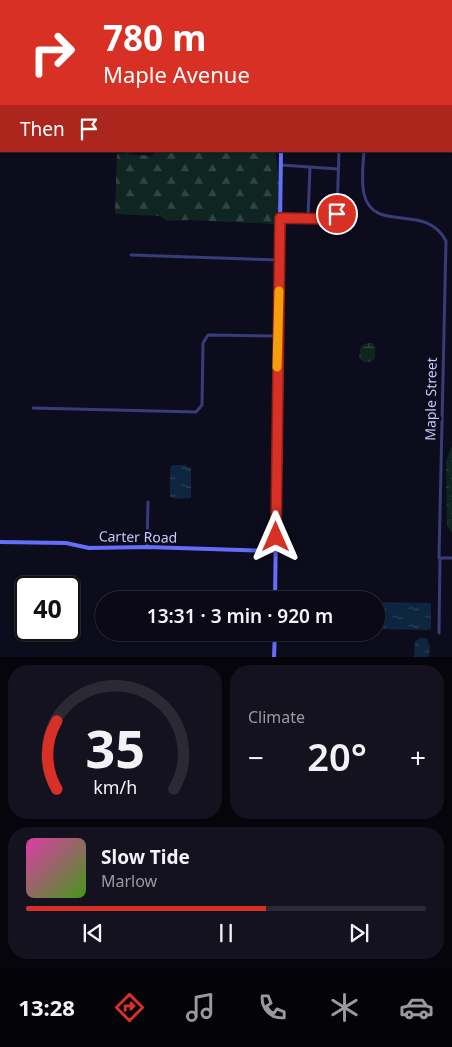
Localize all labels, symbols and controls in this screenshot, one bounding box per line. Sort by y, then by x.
text: 780 m [103,14,206,61]
icon: right [20,20,85,85]
text: Maple Avenue [103,59,250,89]
icon: arrive [75,115,103,143]
text: Then [20,116,65,142]
pin [316,193,358,235]
icon: arrive [323,200,351,228]
street label: Maple Street [420,357,441,441]
position arrow [249,510,301,562]
street label: Carter Road [99,526,177,547]
speed limit sign: 40 [15,576,80,641]
text: 13:31 · 3 min · 920 m [147,603,333,629]
text: Climate [248,706,305,728]
text: 35 [85,712,145,783]
text: 20° [307,730,367,782]
text: − [248,738,264,776]
text: + [410,738,426,776]
text: km/h [93,775,137,799]
text: Slow Tide [101,844,190,870]
text: Marlow [101,870,157,892]
icon: previous [79,919,107,947]
icon: pause [212,919,240,947]
icon: next [345,919,373,947]
icon: directions [112,990,147,1025]
icon: music [183,990,218,1025]
icon: phone [255,990,290,1025]
icon: climate [327,990,362,1025]
icon: car [399,990,434,1025]
text: 13:28 [18,992,75,1022]

